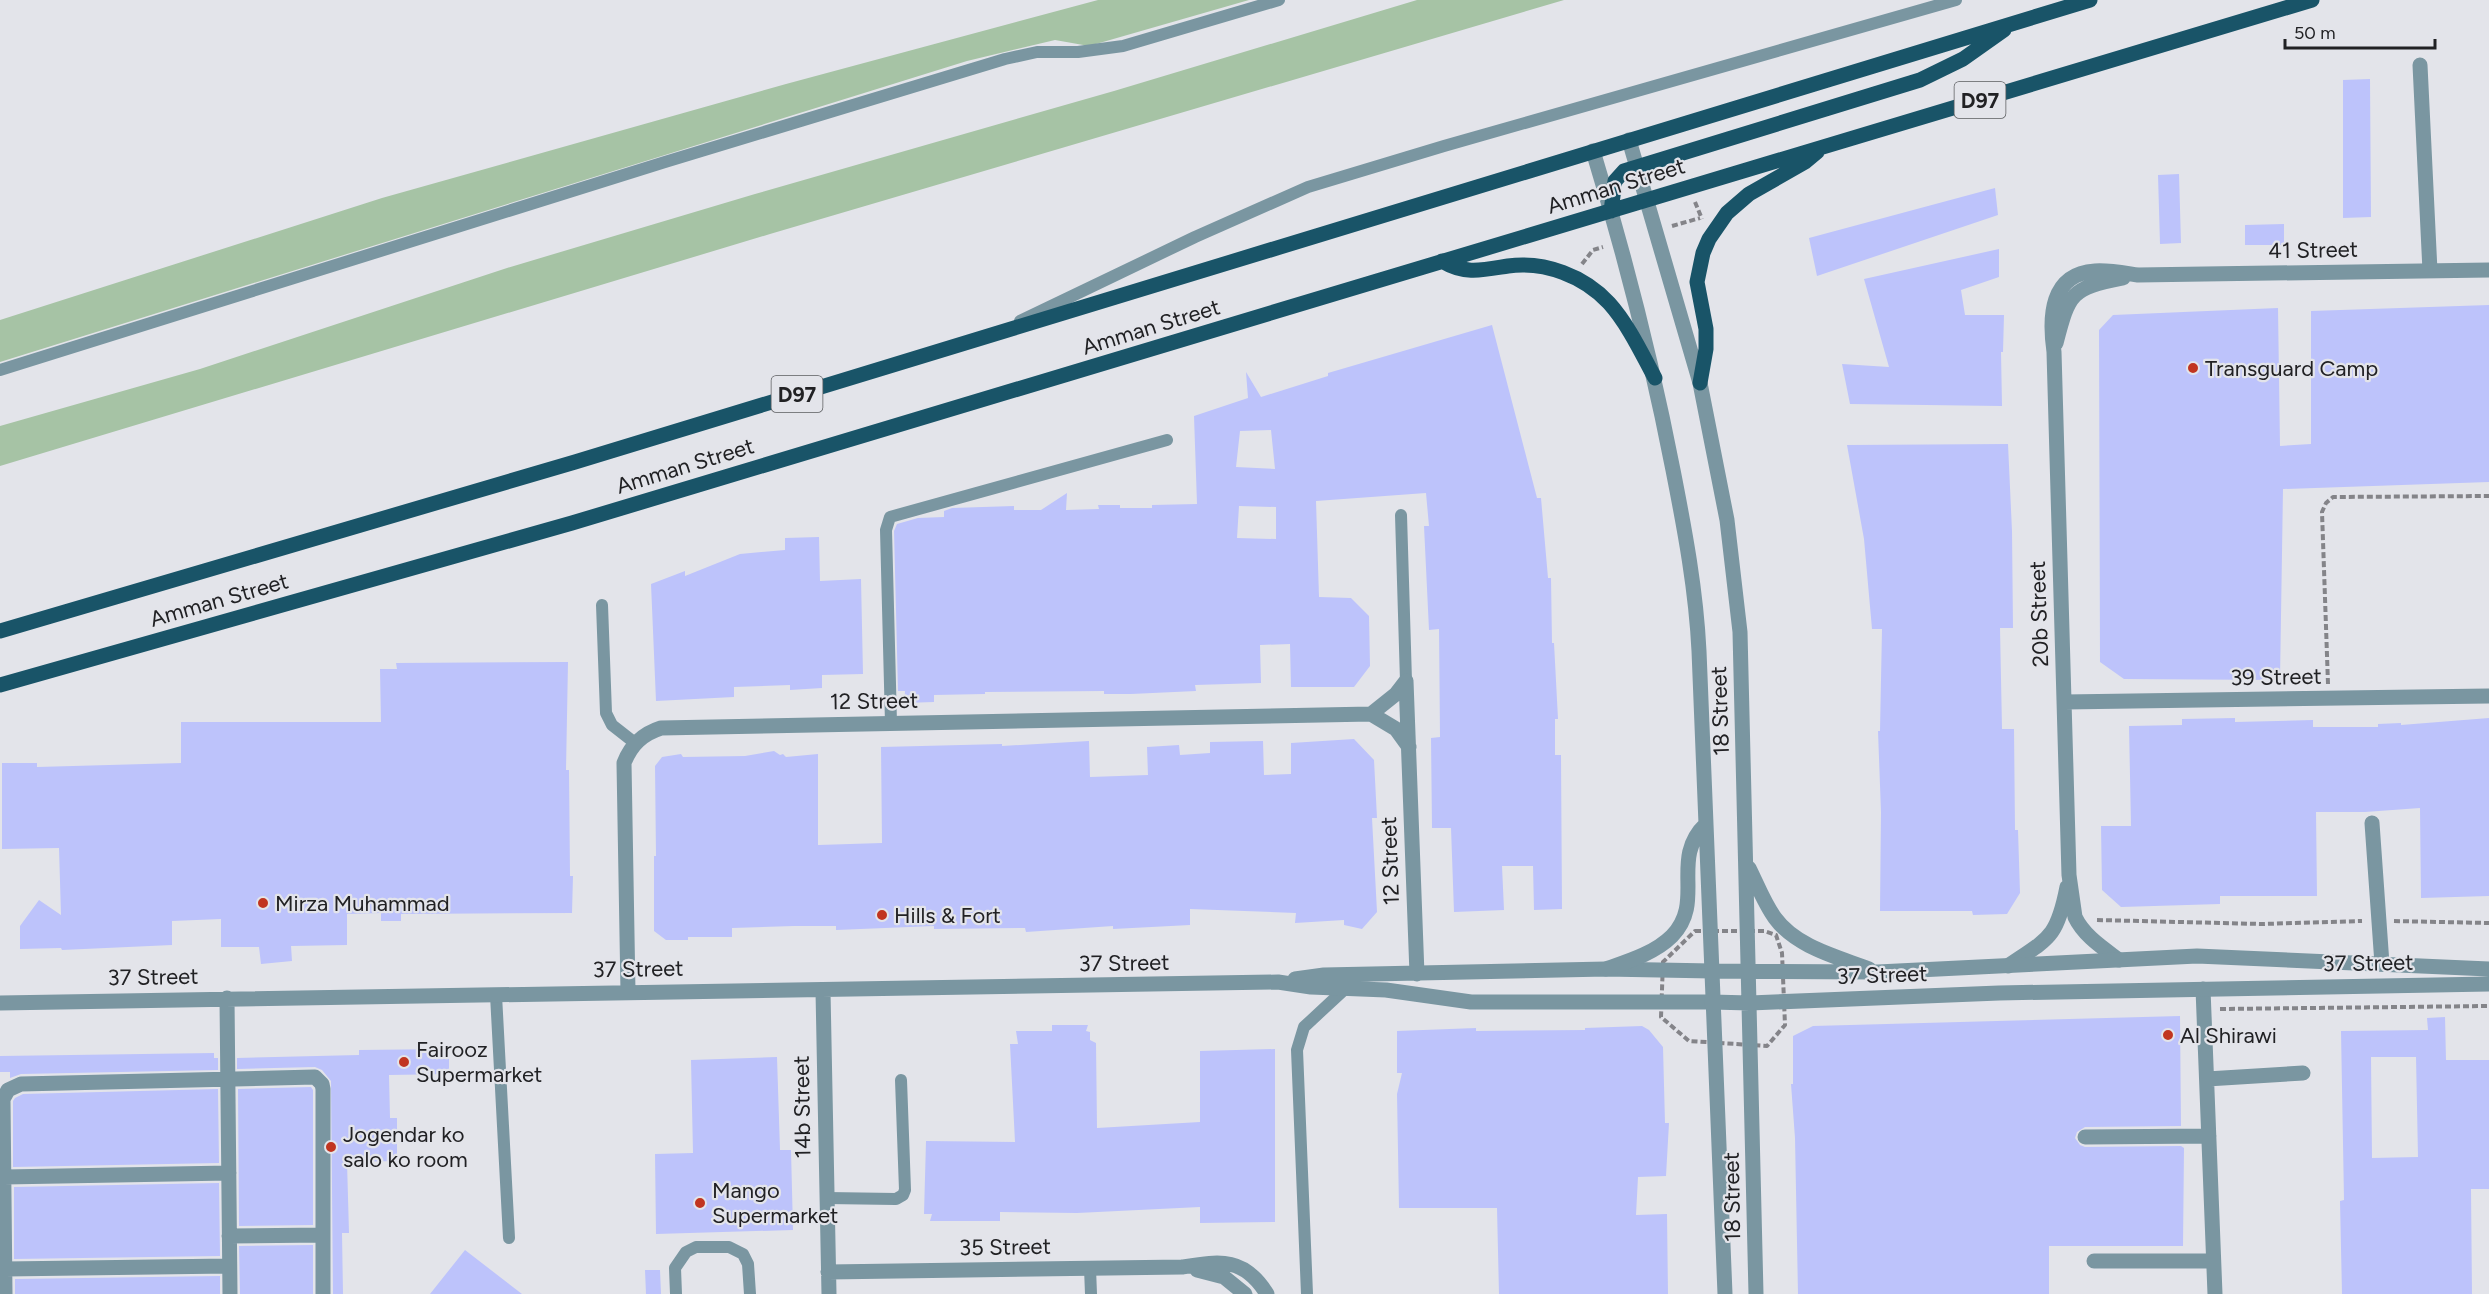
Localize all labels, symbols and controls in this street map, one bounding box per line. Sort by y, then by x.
scale bar [2285,12,2435,50]
text: 50 m [2294,22,2336,44]
road number: D97 [1954,82,2006,118]
street label: Amman Street [1544,152,1688,220]
street label: 41 Street [2268,236,2358,264]
street label: Amman Street [1079,293,1223,361]
place label: Transguard Camp [2205,355,2378,382]
marker: Transguard Camp [2186,361,2200,375]
road number: D97 [772,376,822,412]
street label: Amman Street [613,432,757,500]
street label: 20b Street [2024,560,2054,668]
street label: Amman Street [147,567,291,633]
street label: 39 Street [2230,663,2322,691]
street label: 18 Street [1705,666,1735,756]
street label: 12 Street [830,687,918,715]
street label: 12 Street [1375,816,1405,906]
place label: Mirza Muhammad [275,890,450,917]
marker: Mirza Muhammad [256,896,270,910]
place label: Hills & Fort [894,902,1001,929]
marker: Hills & Fort [875,908,889,922]
street label: 37 Street [1078,949,1170,977]
street label: 37 Street [2322,949,2414,977]
street label: 37 Street [592,955,684,983]
street label: 37 Street [1836,960,1928,990]
street label: 37 Street [107,963,199,991]
place label: Al Shirawi [2180,1022,2277,1049]
marker: Al Shirawi [2161,1028,2175,1042]
place label: Fairooz Supermarket [416,1036,542,1088]
marker: Fairooz Supermarket [397,1055,411,1069]
street label: 14b Street [788,1055,816,1159]
place label: Jogendar ko salo ko room [343,1121,468,1173]
marker: Jogendar ko salo ko room [324,1140,338,1154]
street label: 18 Street [1718,1152,1746,1242]
place label: Mango Supermarket [712,1177,838,1229]
marker: Mango Supermarket [693,1196,707,1210]
street label: 35 Street [959,1233,1051,1261]

